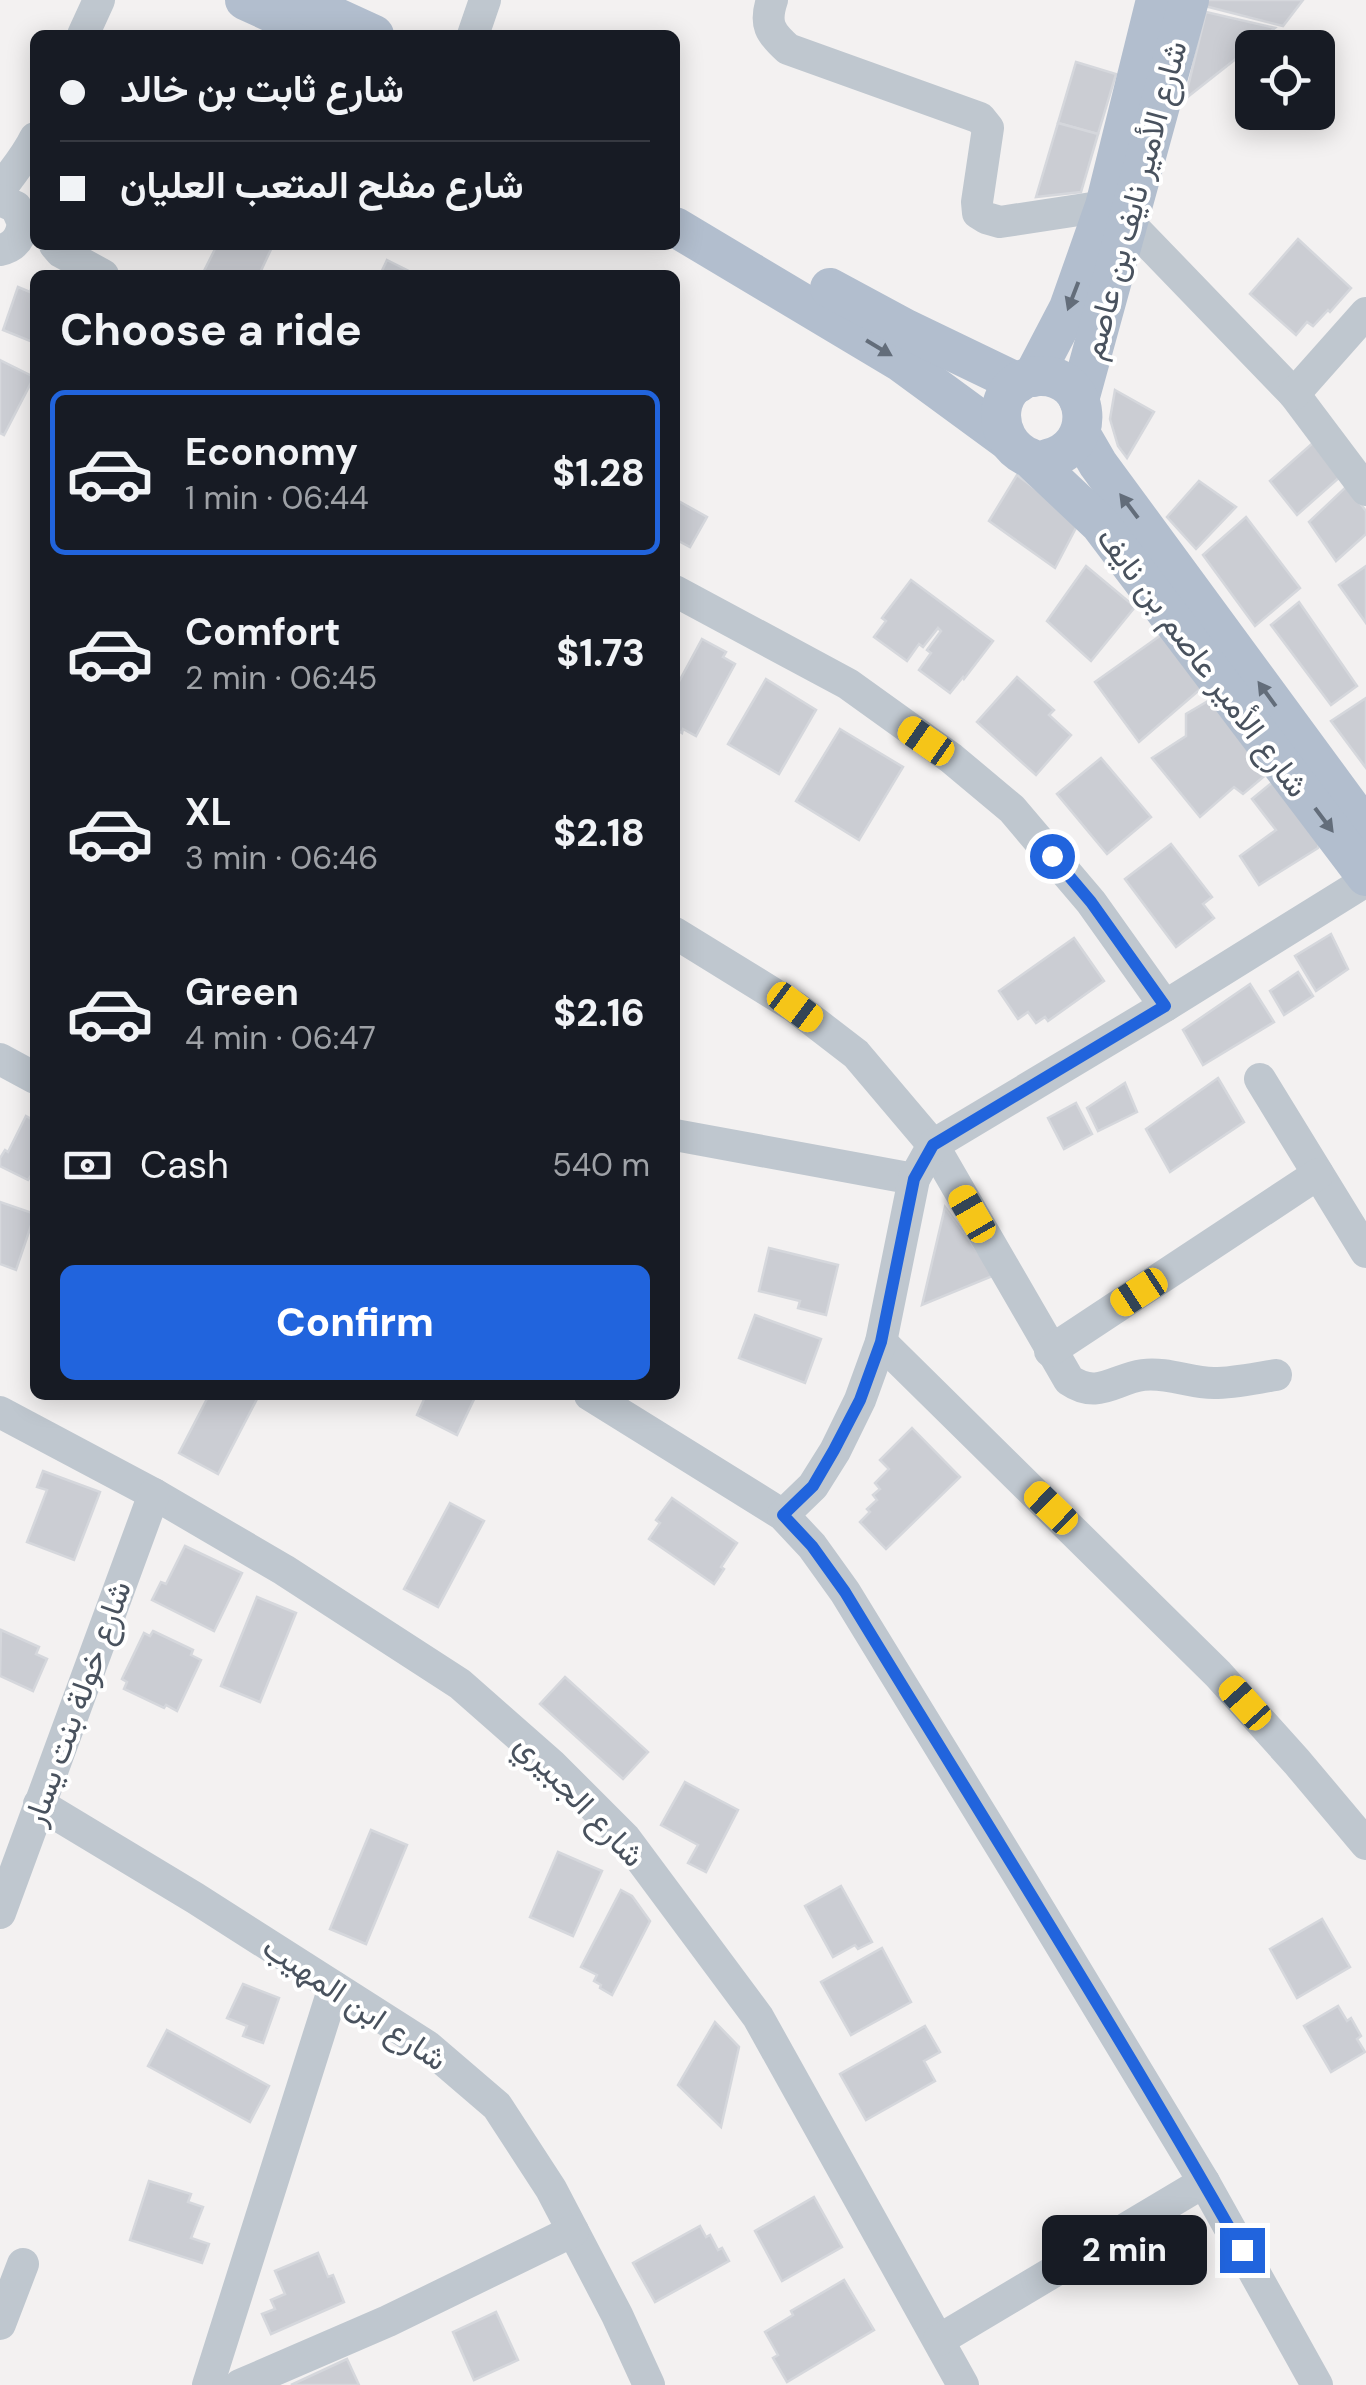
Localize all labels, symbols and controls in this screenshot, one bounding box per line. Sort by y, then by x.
map controls [1235,30,1335,130]
button: locate [1235,30,1335,130]
street label: شارع الأمير نايف بن عاصم [1071,36,1198,364]
text: شارع ثابت بن خالد [120,64,404,114]
text: شارع مفلح المتعب العليان [120,160,524,210]
one-way arrow [1065,281,1080,311]
text: Choose a ride [60,300,362,359]
one-way arrow [865,339,893,356]
text: Economy [185,427,358,477]
icon: car [65,428,155,518]
text: $1.28 [552,448,645,498]
text: 1 min · 06:44 [185,477,369,519]
one-way arrow [1120,493,1140,519]
street label: شارع الأمير عاصم بن نايف [1087,518,1318,806]
text: Comfort [185,607,341,657]
icon: car [65,608,155,698]
text: $1.73 [556,628,645,678]
text: 2 min · 06:45 [185,657,377,699]
one-way arrow [1258,681,1278,707]
car [893,712,959,770]
text: XL [185,787,232,837]
icon: car [65,788,155,878]
one-way arrow [1313,806,1334,832]
text: $2.18 [553,808,645,858]
route start [1030,834,1075,879]
text: 3 min · 06:46 [185,837,378,879]
text: Green [185,967,299,1017]
icon: car [65,968,155,1058]
car [762,977,828,1037]
text: $2.16 [553,988,645,1038]
text: 4 min · 06:47 [185,1017,376,1059]
icon: cash [60,1138,115,1193]
text: Cash [140,1140,229,1190]
text: 540 m [552,1144,650,1186]
car [944,1181,1000,1247]
car [1106,1263,1172,1321]
button: Confirm [60,1265,650,1380]
car [1019,1476,1083,1540]
street label: شارع خولة بنت يسار [13,1575,142,1833]
car [1214,1671,1276,1735]
street label: شارع الجبيري [502,1724,654,1879]
street label: شارع ابن المهيب [254,1926,455,2081]
callout: 2 min [1042,2215,1207,2285]
route end [1220,2228,1265,2273]
text: 2 min [1082,2229,1167,2271]

